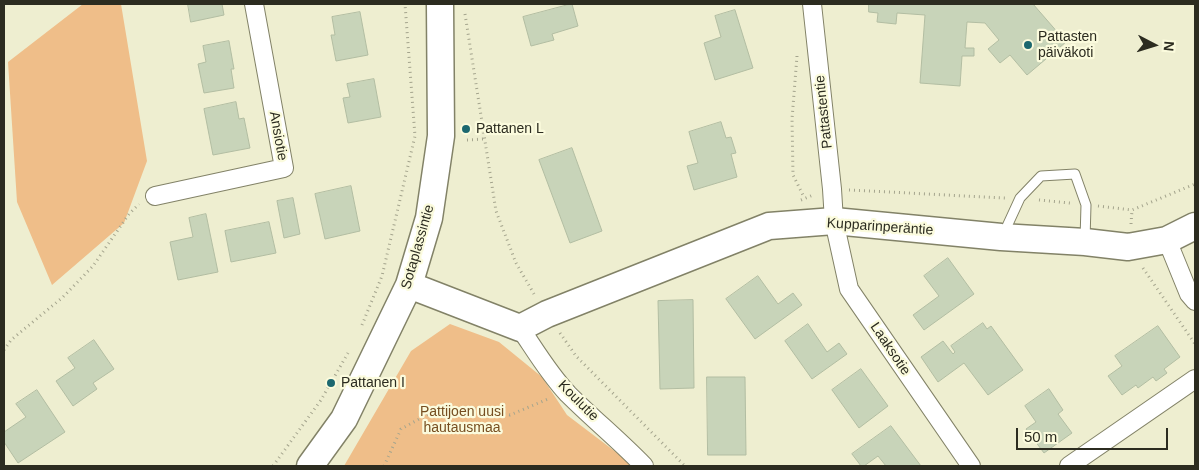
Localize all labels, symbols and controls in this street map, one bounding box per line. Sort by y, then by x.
north arrow [1129,20,1179,70]
place label: Pattasten päiväkoti [1038,29,1097,62]
marker: Pattasten päiväkoti [1022,39,1034,51]
text: N [1161,41,1177,52]
street label: Pattastentie [812,74,836,150]
street label: Ansiotie [265,110,291,162]
place label: Pattanen L [476,121,544,137]
marker: Pattanen L [460,123,472,135]
street label: Sotaplassintie [398,203,438,291]
street label: Kupparinperäntie [826,215,934,239]
street label: Laaksotie [866,319,914,379]
place label: Pattanen I [341,375,405,391]
marker: Pattanen I [325,377,337,389]
street label: Koulutie [554,377,602,425]
park label: Pattijoen uusi hautausmaa [420,404,504,437]
scale bar [1019,418,1172,450]
text: 50 m [1024,428,1057,445]

